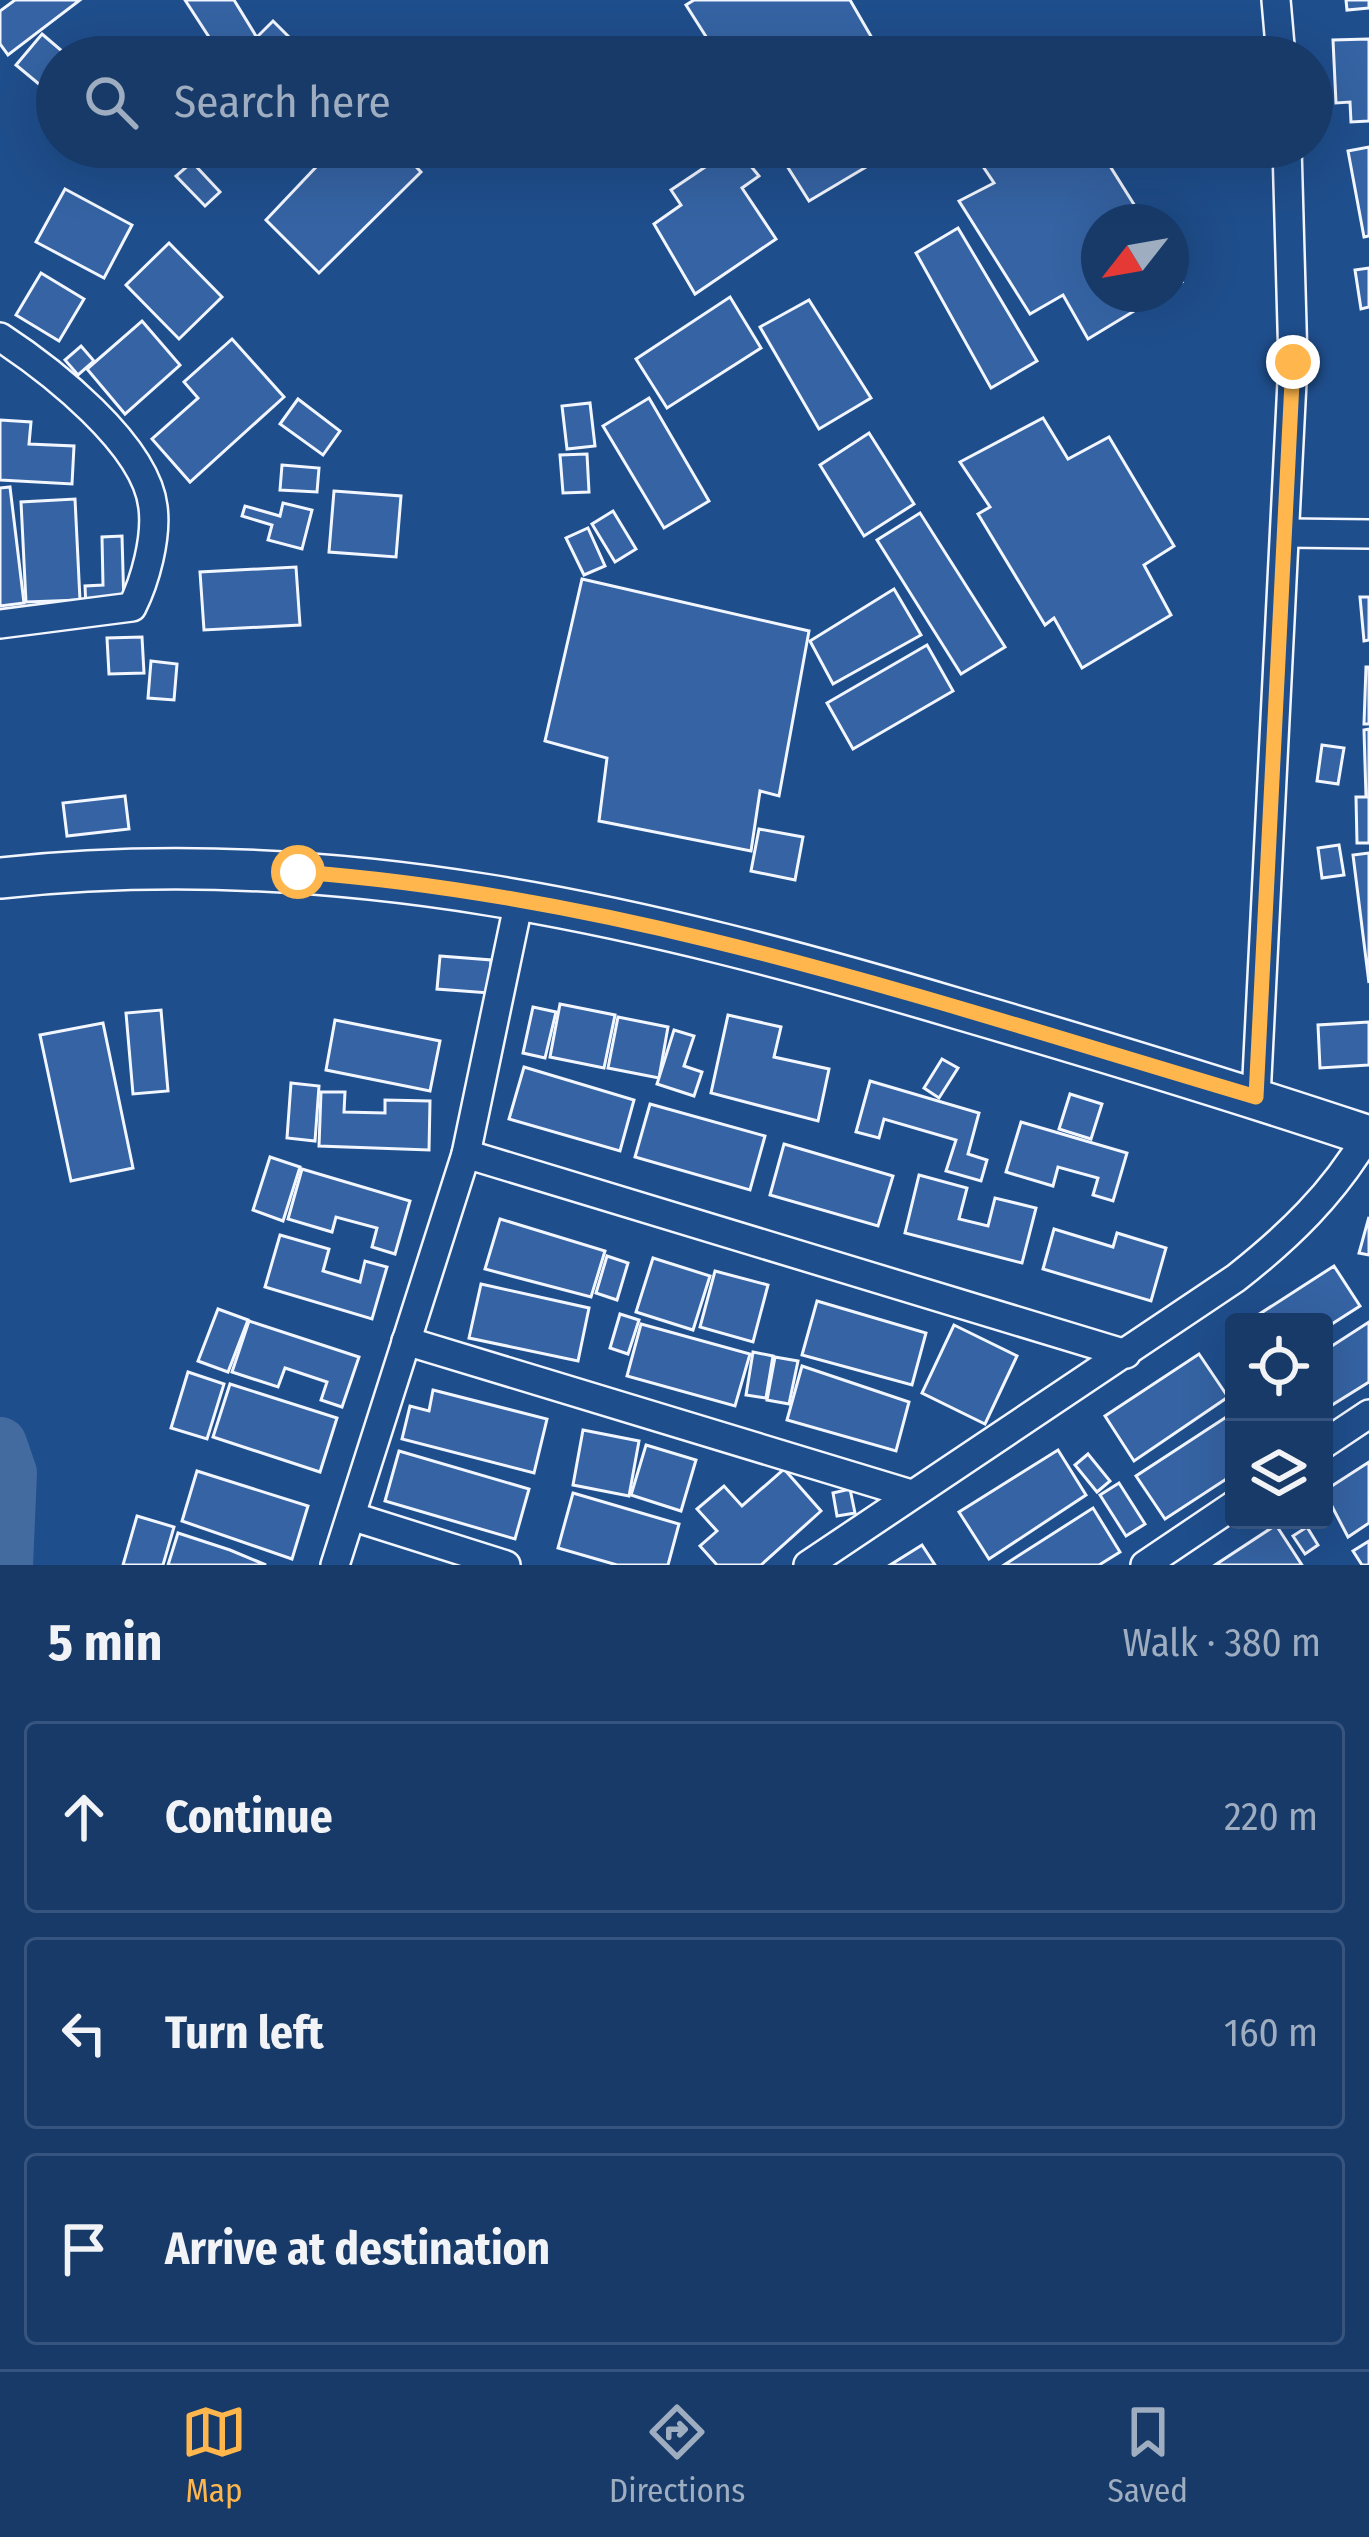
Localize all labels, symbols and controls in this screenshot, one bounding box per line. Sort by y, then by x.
search box [36,36,1333,168]
icon: search [78,69,144,135]
text: Search here [174,75,391,129]
north arrow [1081,204,1189,312]
route end [1266,335,1320,389]
route start [271,845,325,899]
map controls [1225,1313,1333,1529]
button: locate [1225,1313,1333,1421]
button: layers [1225,1421,1333,1529]
text: 5 min [48,1612,163,1674]
text: Walk · 380 m [1123,1620,1321,1666]
icon: ahead [51,1784,117,1850]
text: Continue [165,1790,333,1844]
text: 220 m [1224,1794,1318,1840]
icon: left [51,2000,117,2066]
text: Turn left [165,2006,324,2060]
text: 160 m [1224,2010,1318,2056]
icon: arrive [51,2216,117,2282]
text: Arrive at destination [165,2222,550,2276]
tab: Map [181,2399,247,2511]
tab: Directions [609,2399,745,2511]
tab: Saved [1107,2399,1188,2511]

